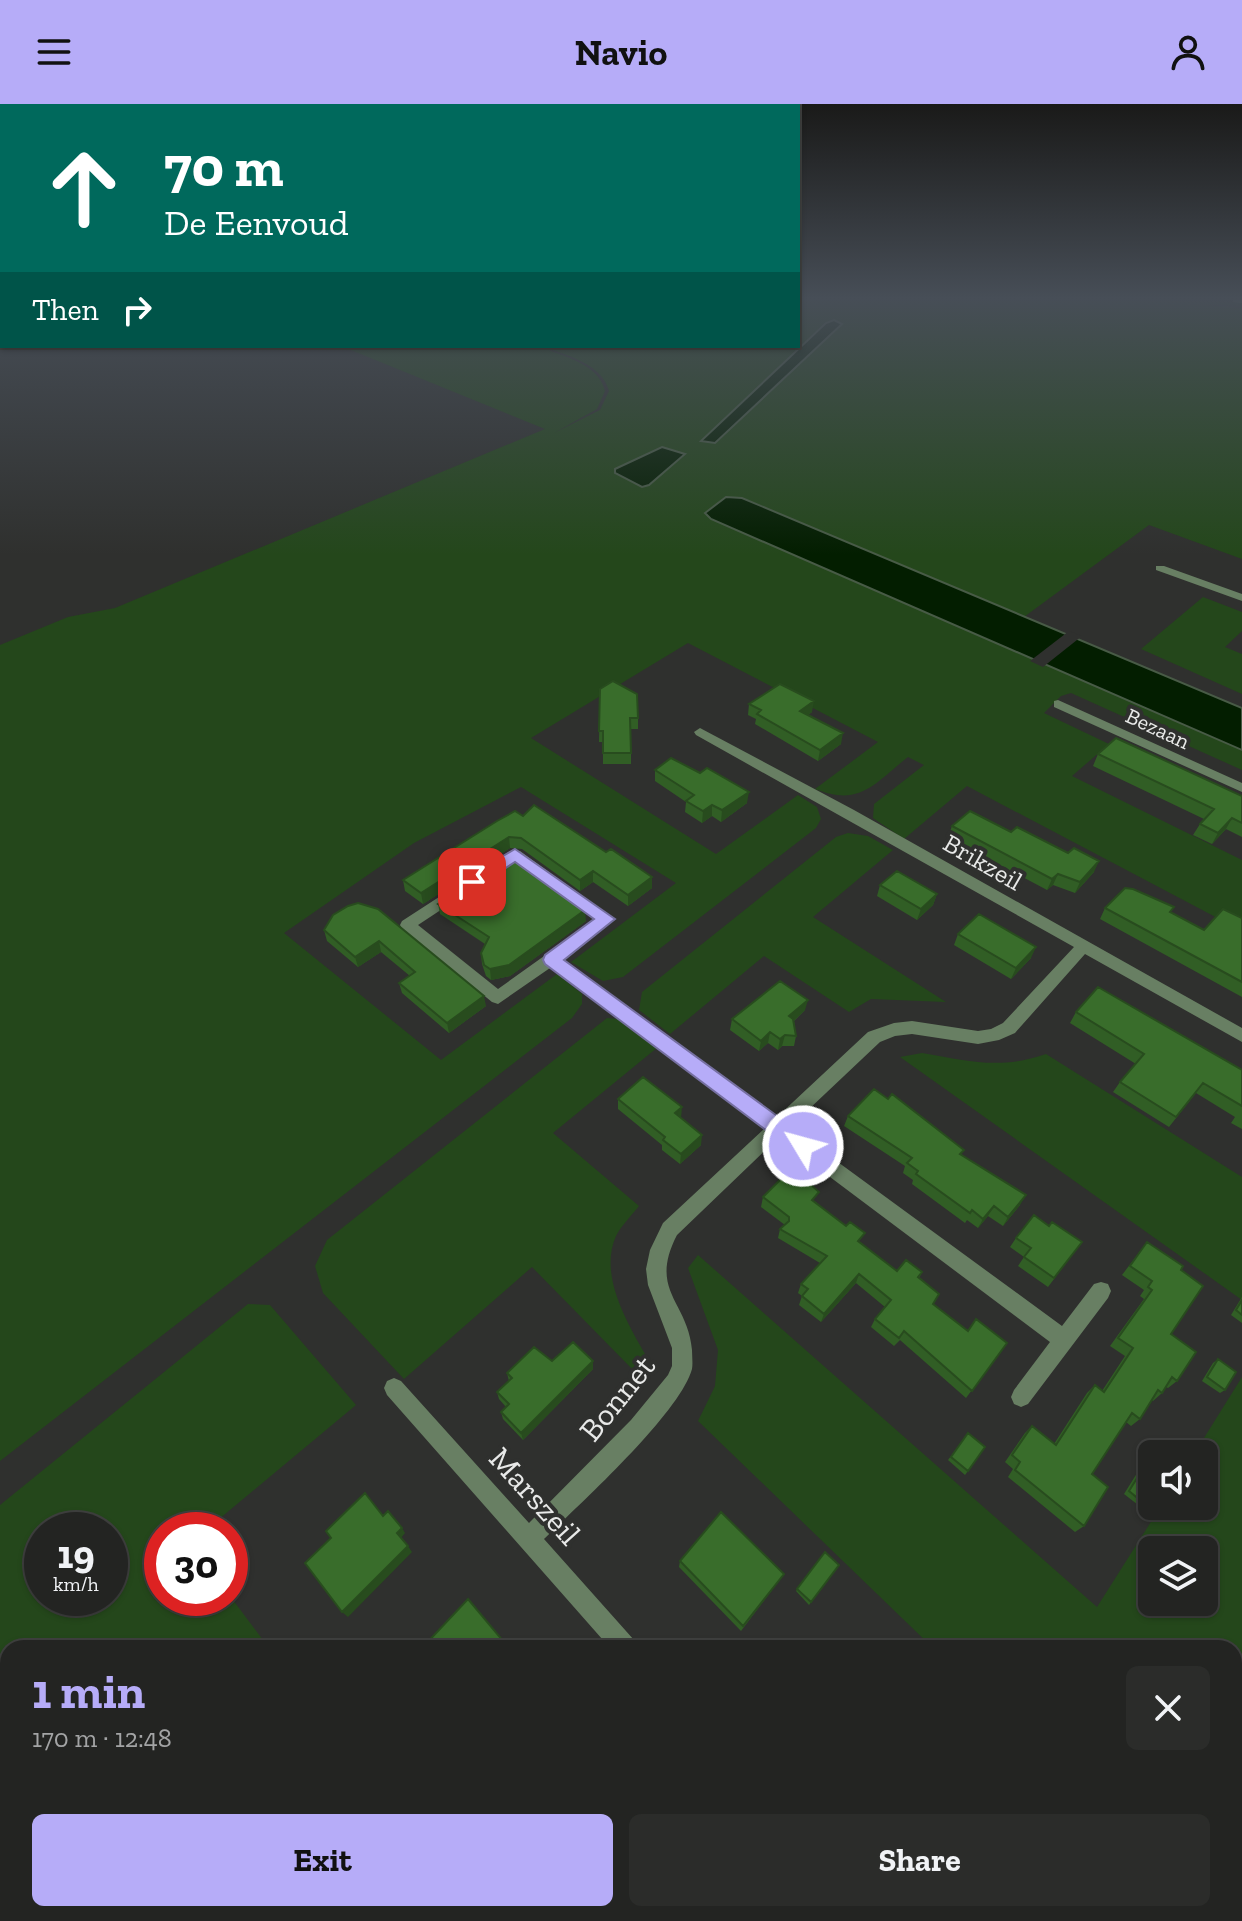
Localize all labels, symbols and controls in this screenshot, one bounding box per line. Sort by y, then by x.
icon: menu [32,30,76,74]
icon: person [1166,30,1210,74]
text: Navio [575,31,667,74]
text: 70 m [164,133,284,200]
icon: ahead [32,136,136,240]
text: De Eenvoud [164,201,349,244]
icon: right [115,288,159,332]
text: Then [32,292,99,328]
street label: Bezaan [1121,702,1195,755]
street label: Brikzeil [938,827,1028,897]
pin [438,848,506,916]
icon: arrive [450,860,494,904]
position arrow [761,1104,845,1188]
street label: Bonnet [571,1347,663,1449]
street label: Marszeil [481,1439,589,1553]
map controls [1138,1440,1218,1616]
button: sound [1138,1440,1218,1520]
speed limit sign: 30 [144,1512,248,1616]
text: 19 [57,1530,95,1578]
button: layers [1138,1536,1218,1616]
text: km/h [53,1572,99,1596]
text: 1 min [32,1663,145,1720]
button: close [1126,1666,1210,1750]
text: 170 m · 12:48 [32,1722,172,1754]
button: Exit [32,1814,613,1906]
button: Share [629,1814,1210,1906]

